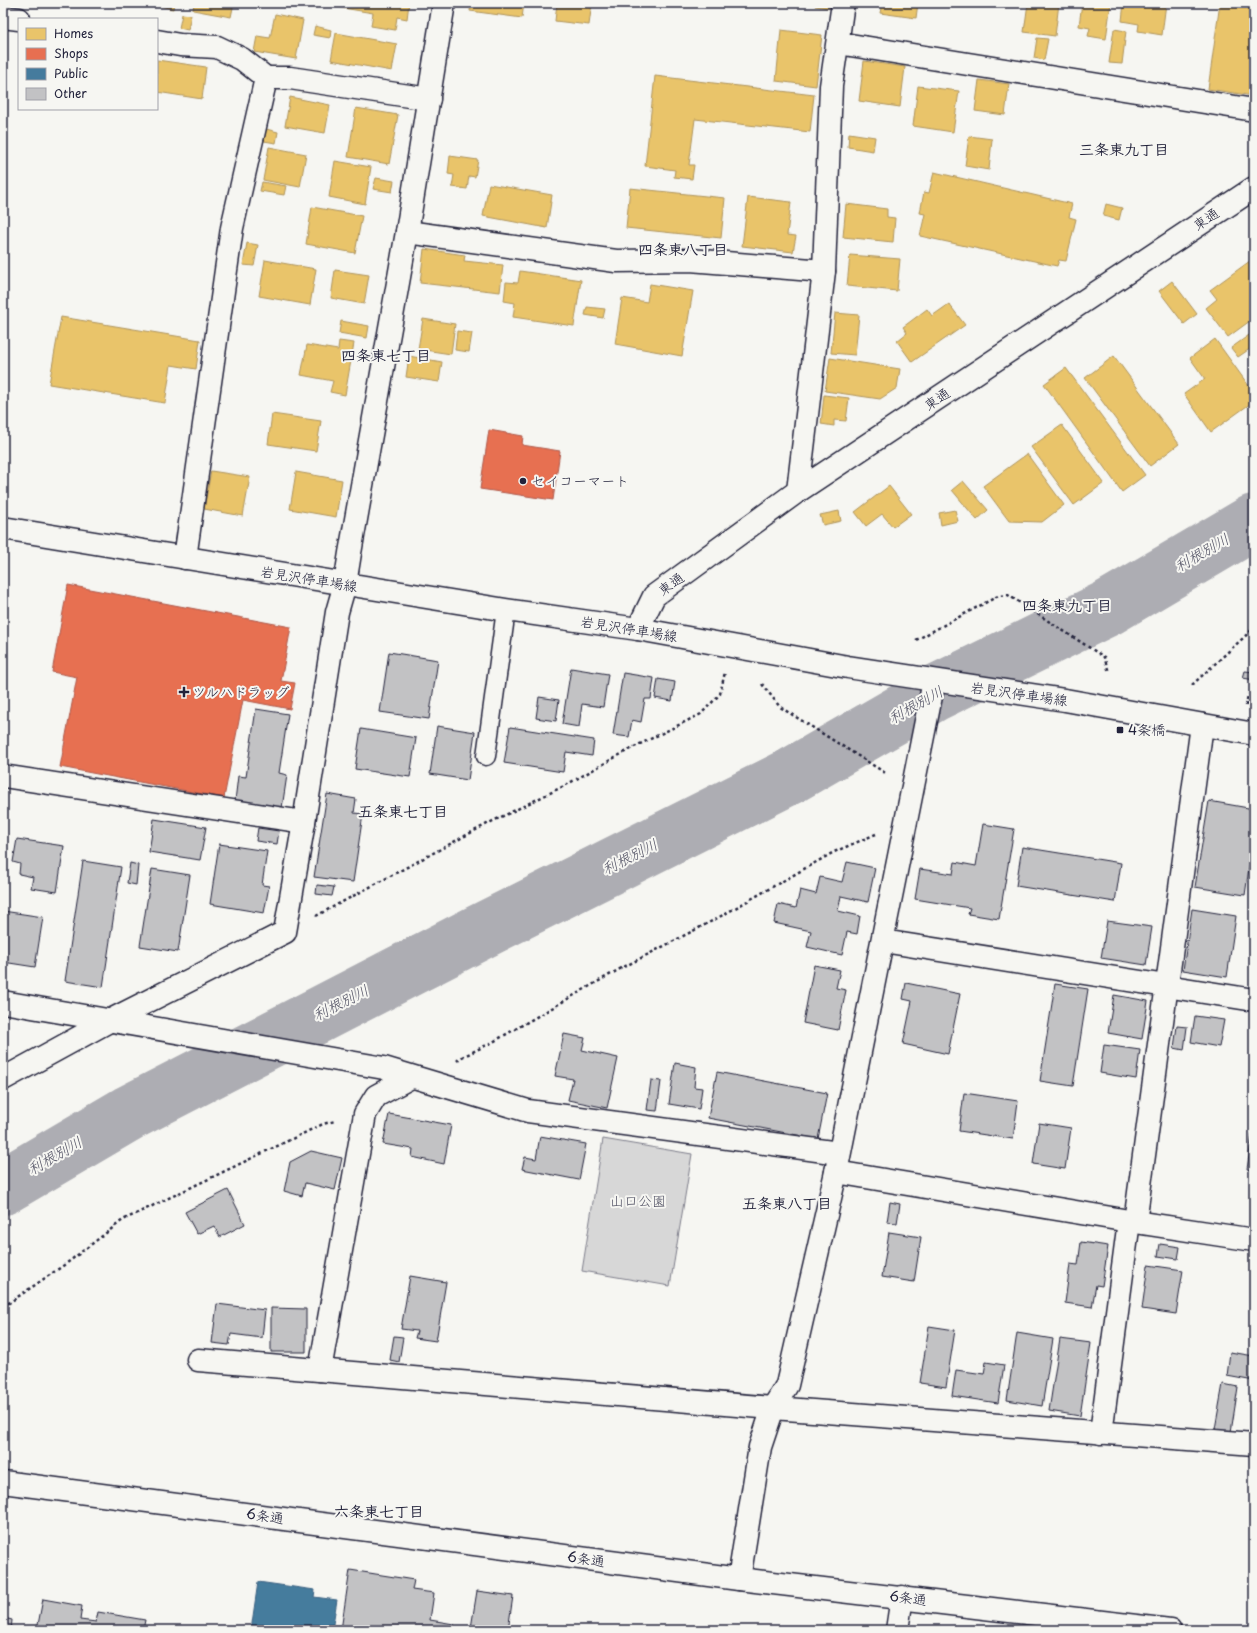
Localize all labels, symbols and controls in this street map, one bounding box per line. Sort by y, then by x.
legend [18,18,158,110]
text: Homes [54,24,93,42]
text: Shops [54,44,89,62]
text: Public [54,64,88,82]
text: Other [54,84,87,102]
district label: 三条東九丁目 [1079,137,1169,160]
street label: 東通 [1188,202,1223,235]
district label: 四条東八丁目 [638,237,728,260]
district label: 四条東七丁目 [341,343,431,366]
street label: 東通 [919,382,954,415]
place label: セイコーマート [531,470,629,491]
marker: セイコーマート [518,476,528,486]
water label: 利根別川 [1170,527,1233,577]
street label: 岩見沢停車場線 [259,560,359,597]
street label: 東通 [653,567,688,600]
district label: 四条東九丁目 [1022,593,1112,616]
street label: 岩見沢停車場線 [579,610,679,647]
street label: 岩見沢停車場線 [969,676,1069,711]
water label: 利根別川 [883,679,947,728]
place label: ツルハドラッグ [192,681,289,702]
marker: ツルハドラッグ [179,687,189,697]
place label: 4条橋 [1128,719,1165,740]
marker: 4条橋 [1115,725,1125,735]
district label: 五条東七丁目 [358,799,448,822]
water label: 利根別川 [597,832,661,880]
water label: 利根別川 [308,978,372,1026]
water label: 利根別川 [23,1130,86,1180]
park label: 山口公園 [610,1190,666,1211]
district label: 五条東八丁目 [742,1191,832,1214]
district label: 六条東七丁目 [334,1499,424,1522]
street label: 6条通 [245,1502,285,1529]
street label: 6条通 [566,1545,606,1572]
street label: 6条通 [888,1585,928,1610]

